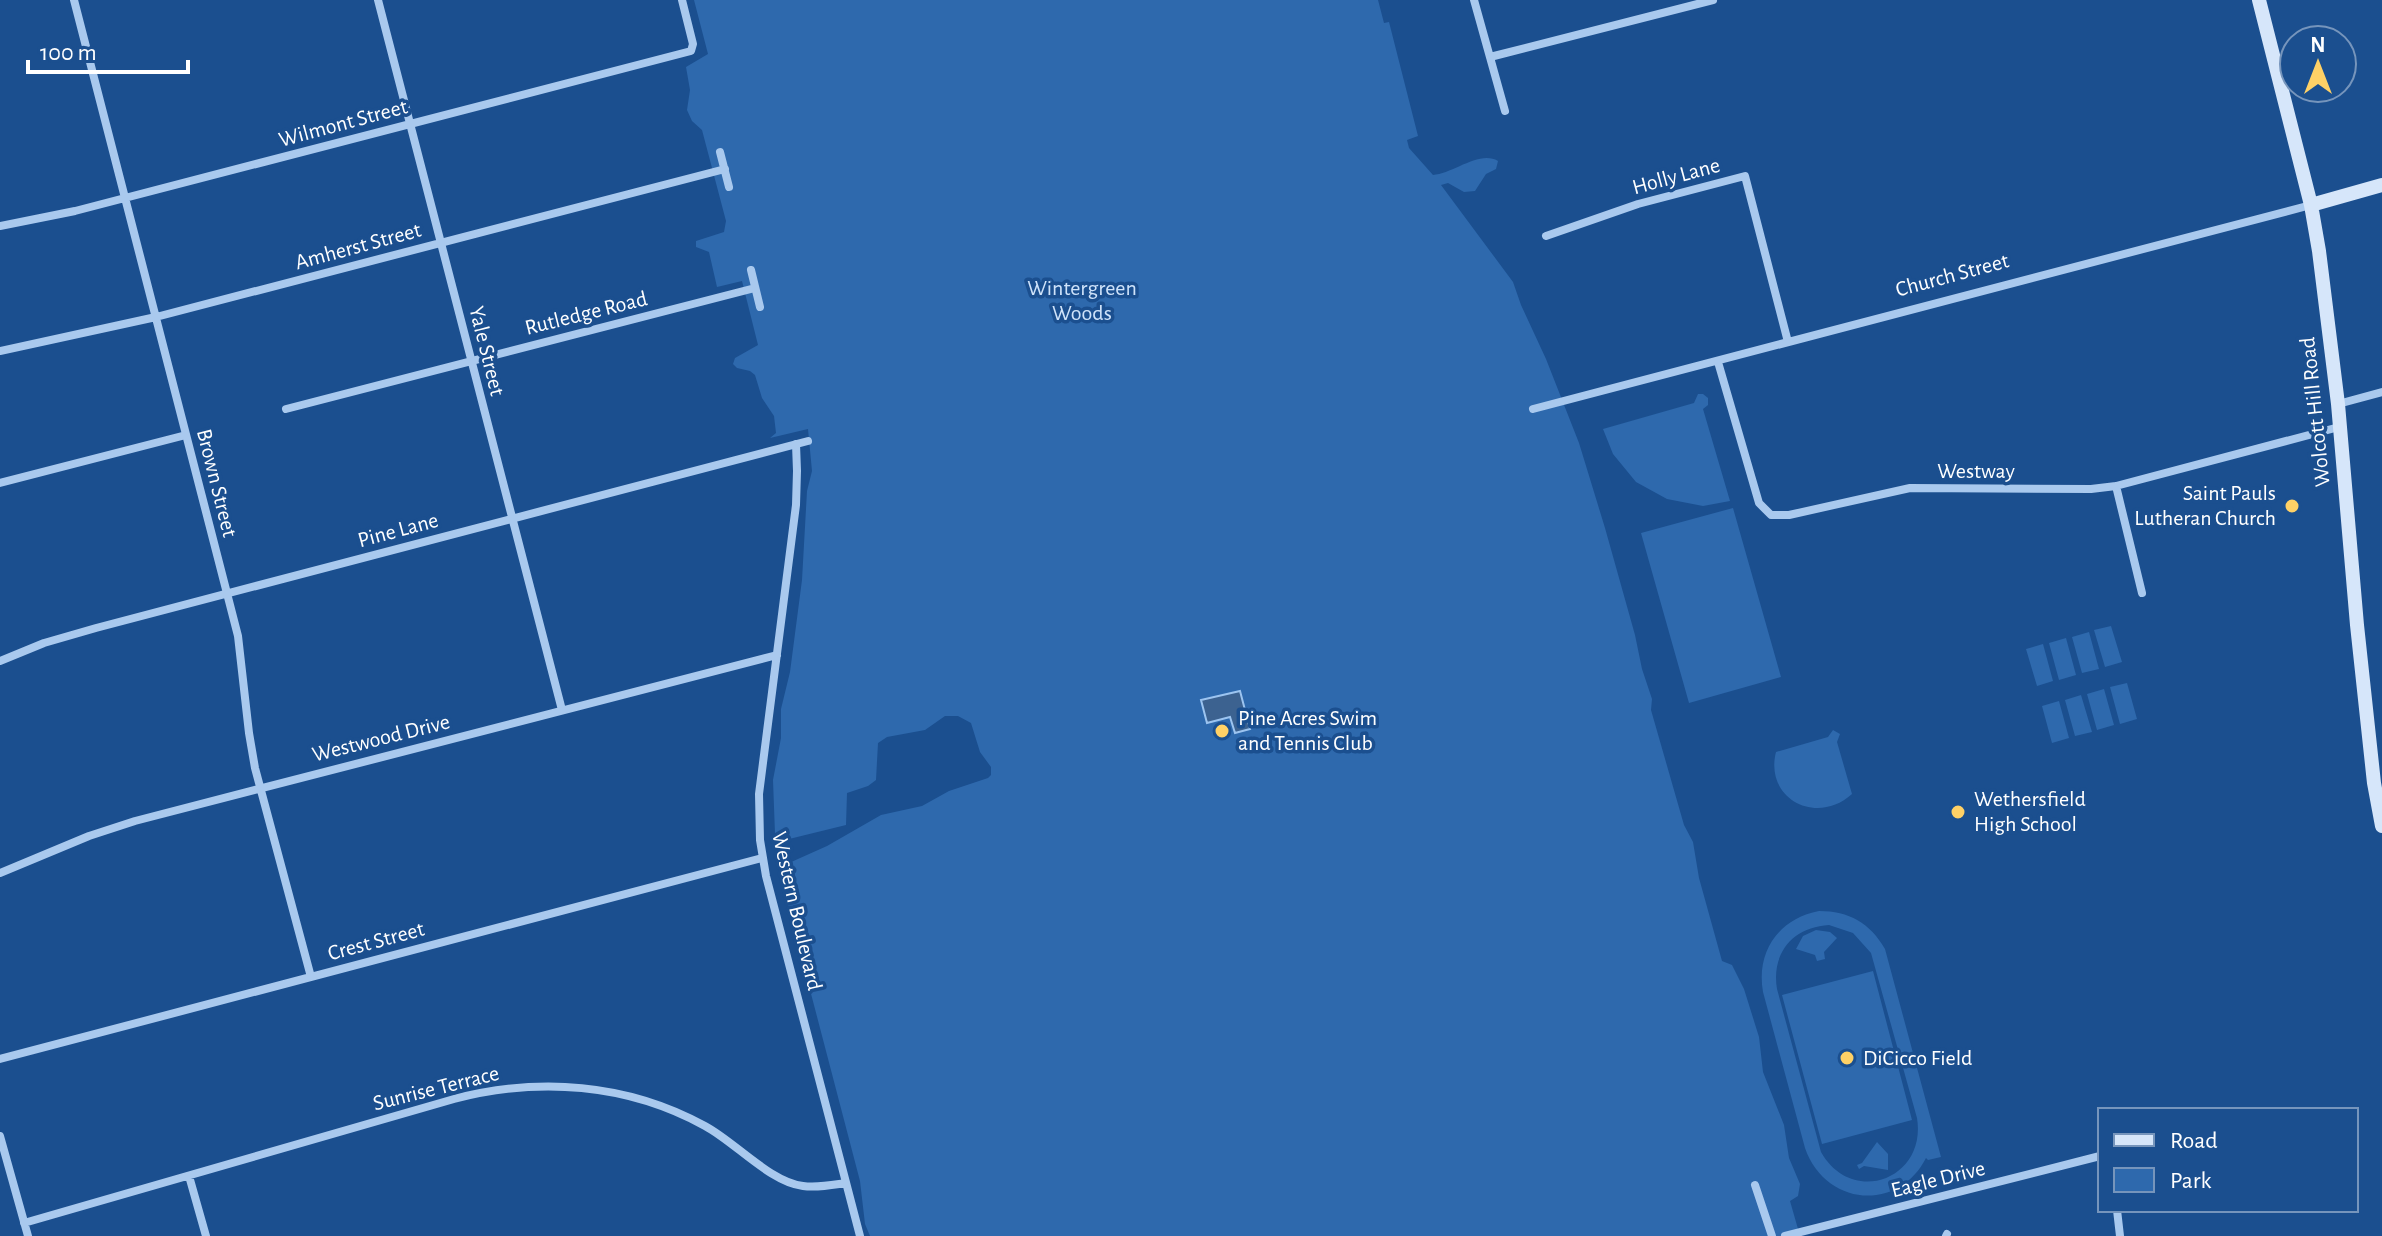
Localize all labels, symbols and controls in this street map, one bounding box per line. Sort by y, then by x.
scale bar [28,24,188,74]
north arrow [2278,24,2358,104]
text: N [2310,34,2326,56]
text: 100 m [40,41,97,65]
street label: Wilmont Street [276,95,410,151]
street label: Holly Lane [1630,154,1722,198]
street label: Amherst Street [293,219,423,273]
street label: Church Street [1893,249,2011,301]
park label: Wintergreen Woods [1027,277,1137,324]
street label: Rutledge Road [523,287,649,339]
street label: Yale Street [465,304,509,398]
street label: Wolcott Hill Road [2296,336,2334,488]
street label: Brown Street [193,427,241,539]
street label: Westway [1937,460,2015,482]
place label: Saint Pauls Lutheran Church [2134,482,2276,529]
marker: Saint Pauls Lutheran Church [2283,497,2301,515]
street label: Pine Lane [355,509,441,551]
place label: Pine Acres Swim and Tennis Club [1238,707,1377,754]
street label: Westwood Drive [310,710,452,766]
marker: Pine Acres Swim and Tennis Club [1213,722,1231,740]
place label: Wethersfield High School [1974,788,2086,835]
marker: Wethersfield High School [1949,803,1967,821]
street label: Western Boulevard [768,829,826,993]
street label: Crest Street [325,918,427,964]
place label: DiCicco Field [1863,1047,1973,1069]
marker: DiCicco Field [1838,1049,1856,1067]
street label: Sunrise Terrace [371,1062,501,1114]
legend [2098,1108,2358,1212]
text: Road [2170,1129,2218,1153]
street label: Eagle Drive [1889,1157,1987,1201]
text: Park [2170,1169,2211,1193]

